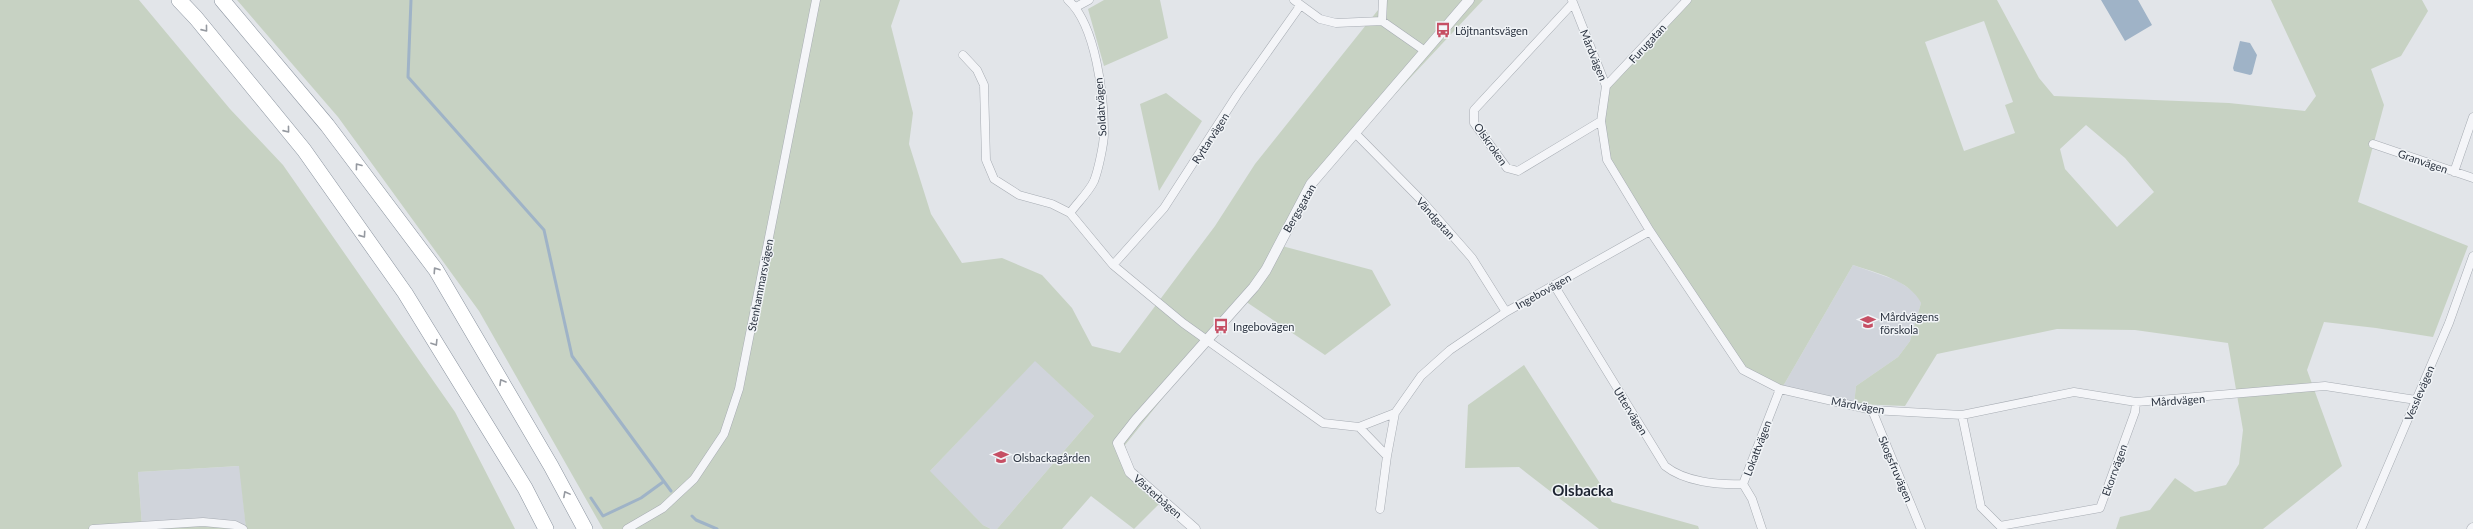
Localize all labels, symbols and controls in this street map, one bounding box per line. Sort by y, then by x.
bus stop icon: Löjtnantsvägen [1434,21,1452,39]
street label: Furugatan [1626,21,1668,65]
one-way arrow [200,24,207,31]
place label: Löjtnantsvägen [1455,24,1528,37]
street label: Mårdvägen [1578,27,1610,83]
street label: Soldatvägen [1091,77,1109,137]
street label: Ryttarvägen [1189,110,1231,166]
street label: Olskroken [1472,120,1510,168]
one-way arrow [282,125,289,132]
street label: Granvägen [2396,146,2450,176]
one-way arrow [355,163,362,170]
street label: Bergsgatan [1280,181,1318,235]
street label: Vändgatan [1414,195,1458,241]
one-way arrow [358,230,365,237]
street label: Stenhammarsvägen [745,238,775,332]
one-way arrow [433,267,440,274]
street label: Ingebovägen [1513,270,1573,312]
place label: Mårdvägens förskola [1880,310,1939,336]
school or university icon: Mårdvägens förskola [1859,313,1877,331]
bus stop icon: Ingebovägen [1212,317,1230,335]
place label: Ingebovägen [1233,320,1294,333]
one-way arrow [431,339,438,346]
street label: Vesslevägen [2402,363,2436,423]
one-way arrow [499,379,506,386]
street label: Uttervägen [1611,385,1651,437]
street label: Mårdvägen [2151,392,2205,408]
street label: Mårdvägen [1830,394,1886,416]
street label: Lokattvägen [1740,418,1774,478]
street label: Skogsfruvägen [1876,434,1916,504]
street label: Ekorrvägen [2099,442,2129,498]
school or university icon: Olsbackagården [992,448,1010,466]
place label: Olsbackagården [1013,451,1090,464]
street label: Västerbågen [1131,471,1185,521]
district label: Olsbacka [1552,481,1614,499]
one-way arrow [564,491,571,499]

